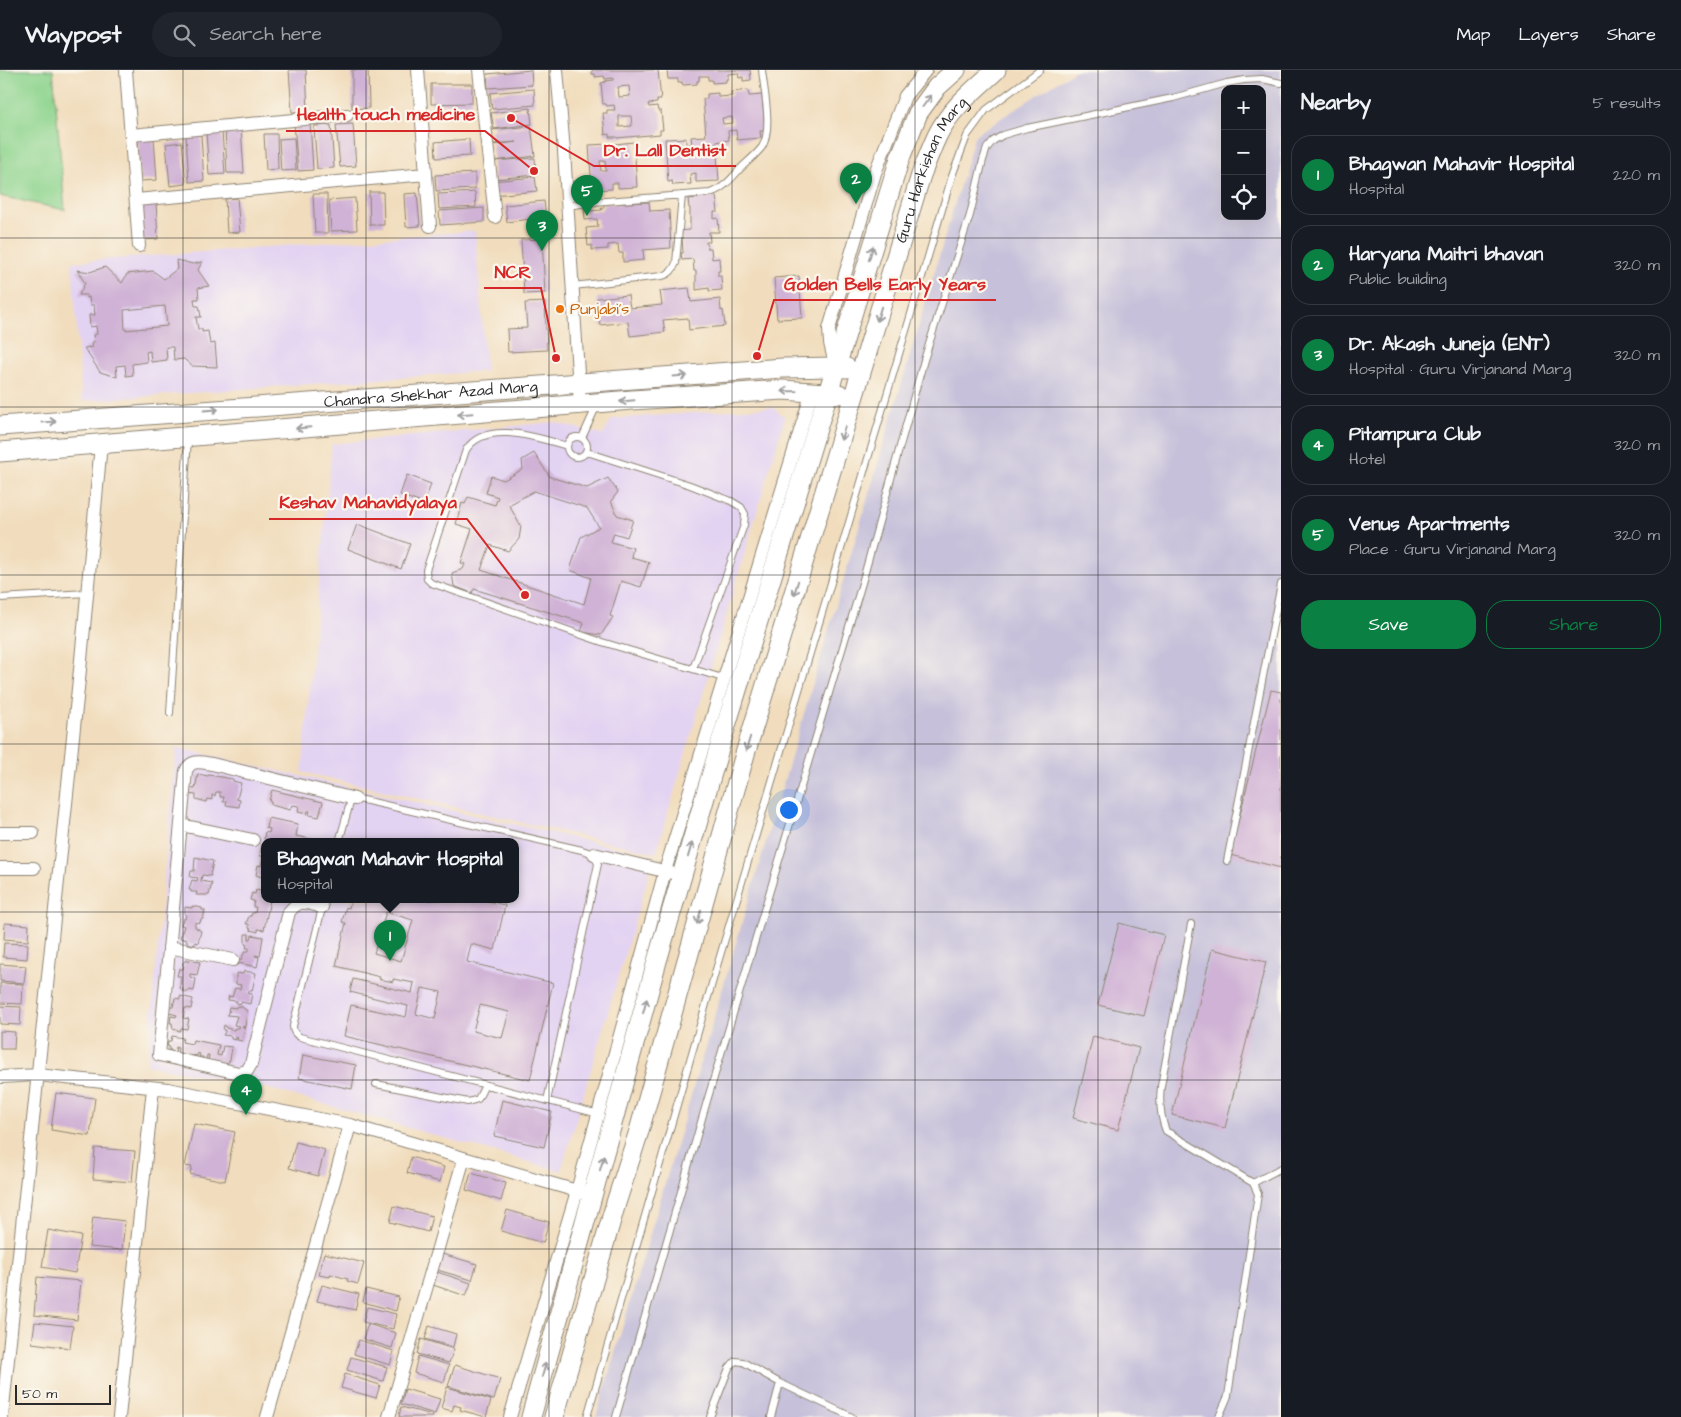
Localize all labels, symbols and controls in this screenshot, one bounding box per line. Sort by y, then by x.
search box [152,12,502,57]
text: Waypost [25,18,122,52]
icon: search [170,21,198,49]
text: Search here [210,21,322,48]
text: Map [1456,22,1490,47]
text: Layers [1518,22,1579,47]
text: Share [1607,22,1656,47]
map controls [1221,85,1266,220]
button: + [1221,85,1266,130]
text: Nearby [1301,88,1371,117]
street label: Guru Harkishan Marg [890,92,973,246]
text: 5 results [1593,92,1661,114]
one-way arrow [922,94,932,108]
callout: Health touch medicine [286,98,485,131]
text: Health touch medicine [297,102,476,127]
button: − [1221,130,1266,175]
callout: Dr. Lall Dentist [594,133,736,166]
text: Dr. Lall Dentist [604,138,727,163]
text: Bhagwan Mahavir Hospital [1349,151,1574,178]
pin: 2 [840,163,872,204]
text: 1 [1317,164,1319,186]
text: 220 m [1613,164,1660,186]
pin: 5 [571,175,603,216]
button: locate [1221,175,1266,220]
text: Hospital [1349,178,1404,200]
pin: 3 [526,210,558,251]
text: Haryana Maitri bhavan [1349,241,1543,268]
one-way arrow [866,245,876,261]
text: 2 [1313,254,1323,276]
text: 320 m [1614,254,1660,276]
callout: NCR [484,255,541,288]
text: NCR [495,260,532,285]
callout: Golden Bells Early Years [774,267,996,300]
text: Public building [1349,268,1447,290]
text: Golden Bells Early Years [784,272,986,298]
place label: Punjabi's [570,298,629,320]
marker: Punjabi's [554,303,566,315]
one-way arrow [874,306,884,322]
text: Dr. Akash Juneja (ENT) [1349,331,1550,358]
text: 3 [1314,344,1322,366]
text: 320 m [1614,344,1660,366]
text: Hospital · Guru Virjanand Marg [1349,358,1571,380]
one-way arrow [672,371,688,381]
street label: Chandra Shekhar Azad Marg [323,375,539,413]
one-way arrow [781,386,798,396]
one-way arrow [619,396,635,406]
one-way arrow [202,406,218,415]
one-way arrow [457,410,473,419]
one-way arrow [40,418,56,427]
text: Pitampura Club [1349,421,1481,448]
one-way arrow [295,423,311,433]
one-way arrow [838,424,848,440]
text: 4 [1313,434,1323,456]
text: 320 m [1614,434,1660,456]
text: Hotel [1349,448,1385,470]
callout: Keshav Mahavidyalaya [269,486,467,519]
text: Keshav Mahavidyalaya [279,490,458,516]
text: Venus Apartments [1349,511,1510,538]
text: 5 [1312,524,1324,546]
text: 320 m [1614,524,1660,546]
text: Place · Guru Virjanand Marg [1349,538,1556,560]
one-way arrow [790,580,800,596]
button: Save [1301,600,1476,649]
button: Share [1486,600,1661,649]
one-way arrow [743,735,753,751]
your location [776,797,802,823]
popup [261,838,519,903]
one-way arrow [685,843,695,859]
text: Bhagwan Mahavir Hospital [277,846,503,873]
text: Hospital [277,873,333,895]
one-way arrow [694,908,704,924]
pin: 1 [374,920,406,961]
one-way arrow [641,999,650,1015]
pin: 4 [230,1074,262,1115]
one-way arrow [597,1155,607,1171]
one-way arrow [539,1362,549,1378]
scale bar [15,1382,111,1405]
text: 50 m [22,1384,57,1404]

